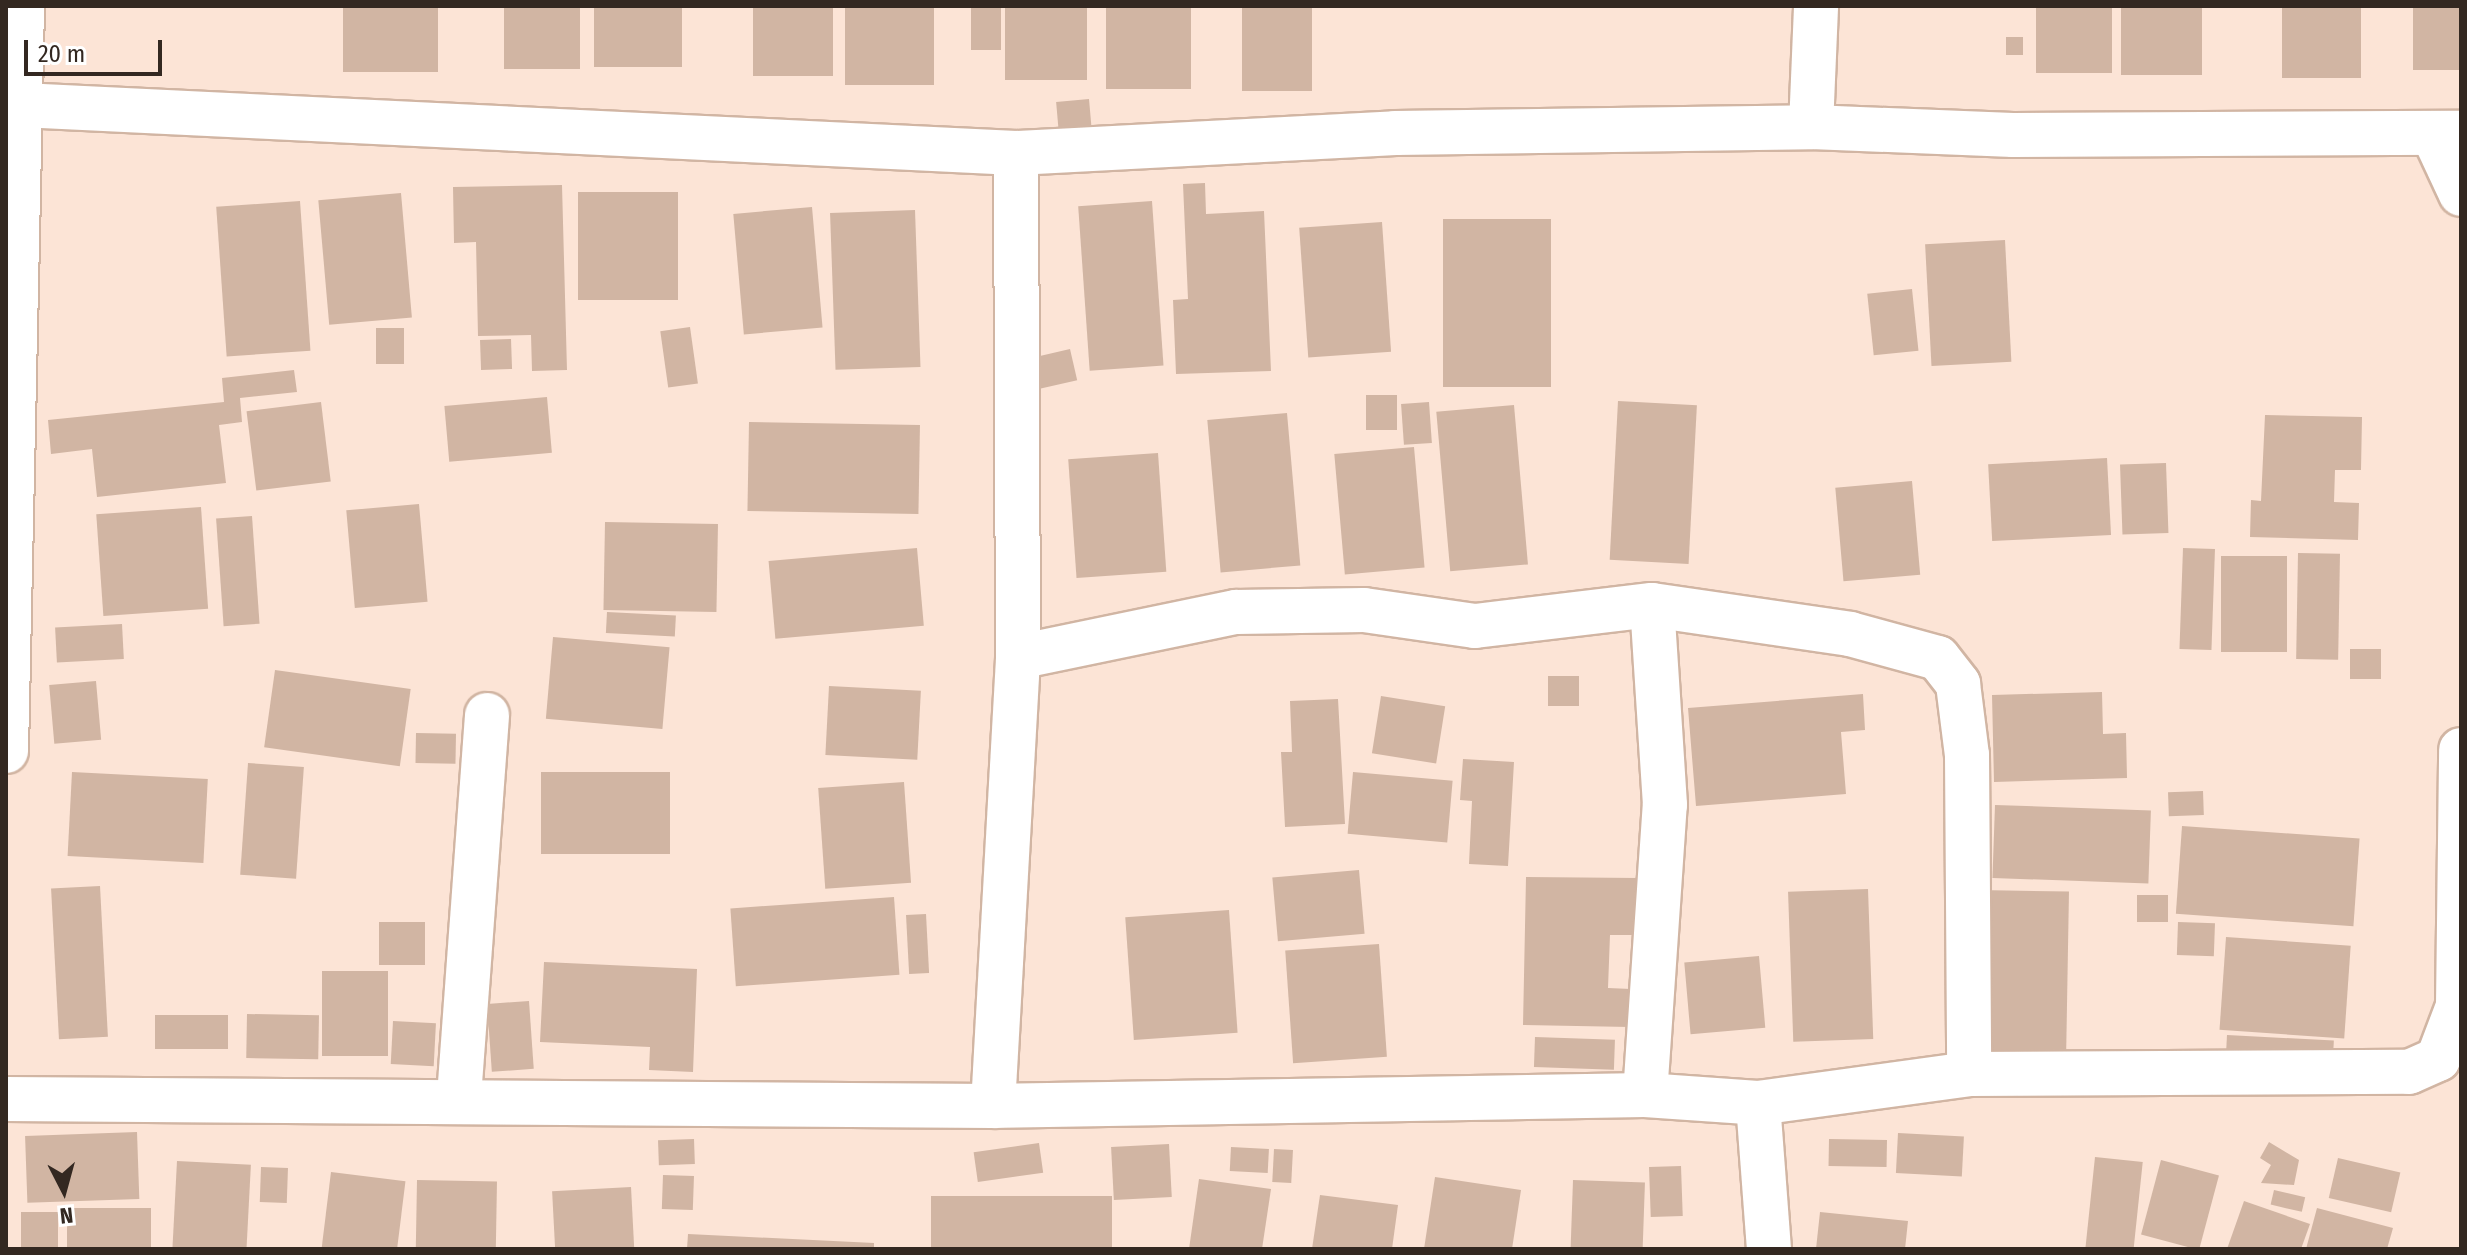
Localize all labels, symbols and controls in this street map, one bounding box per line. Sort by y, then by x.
scale bar [28,24,166,74]
text: 20 m [38,40,85,68]
north arrow [24,1151,104,1231]
text: N [59,1201,75,1229]

